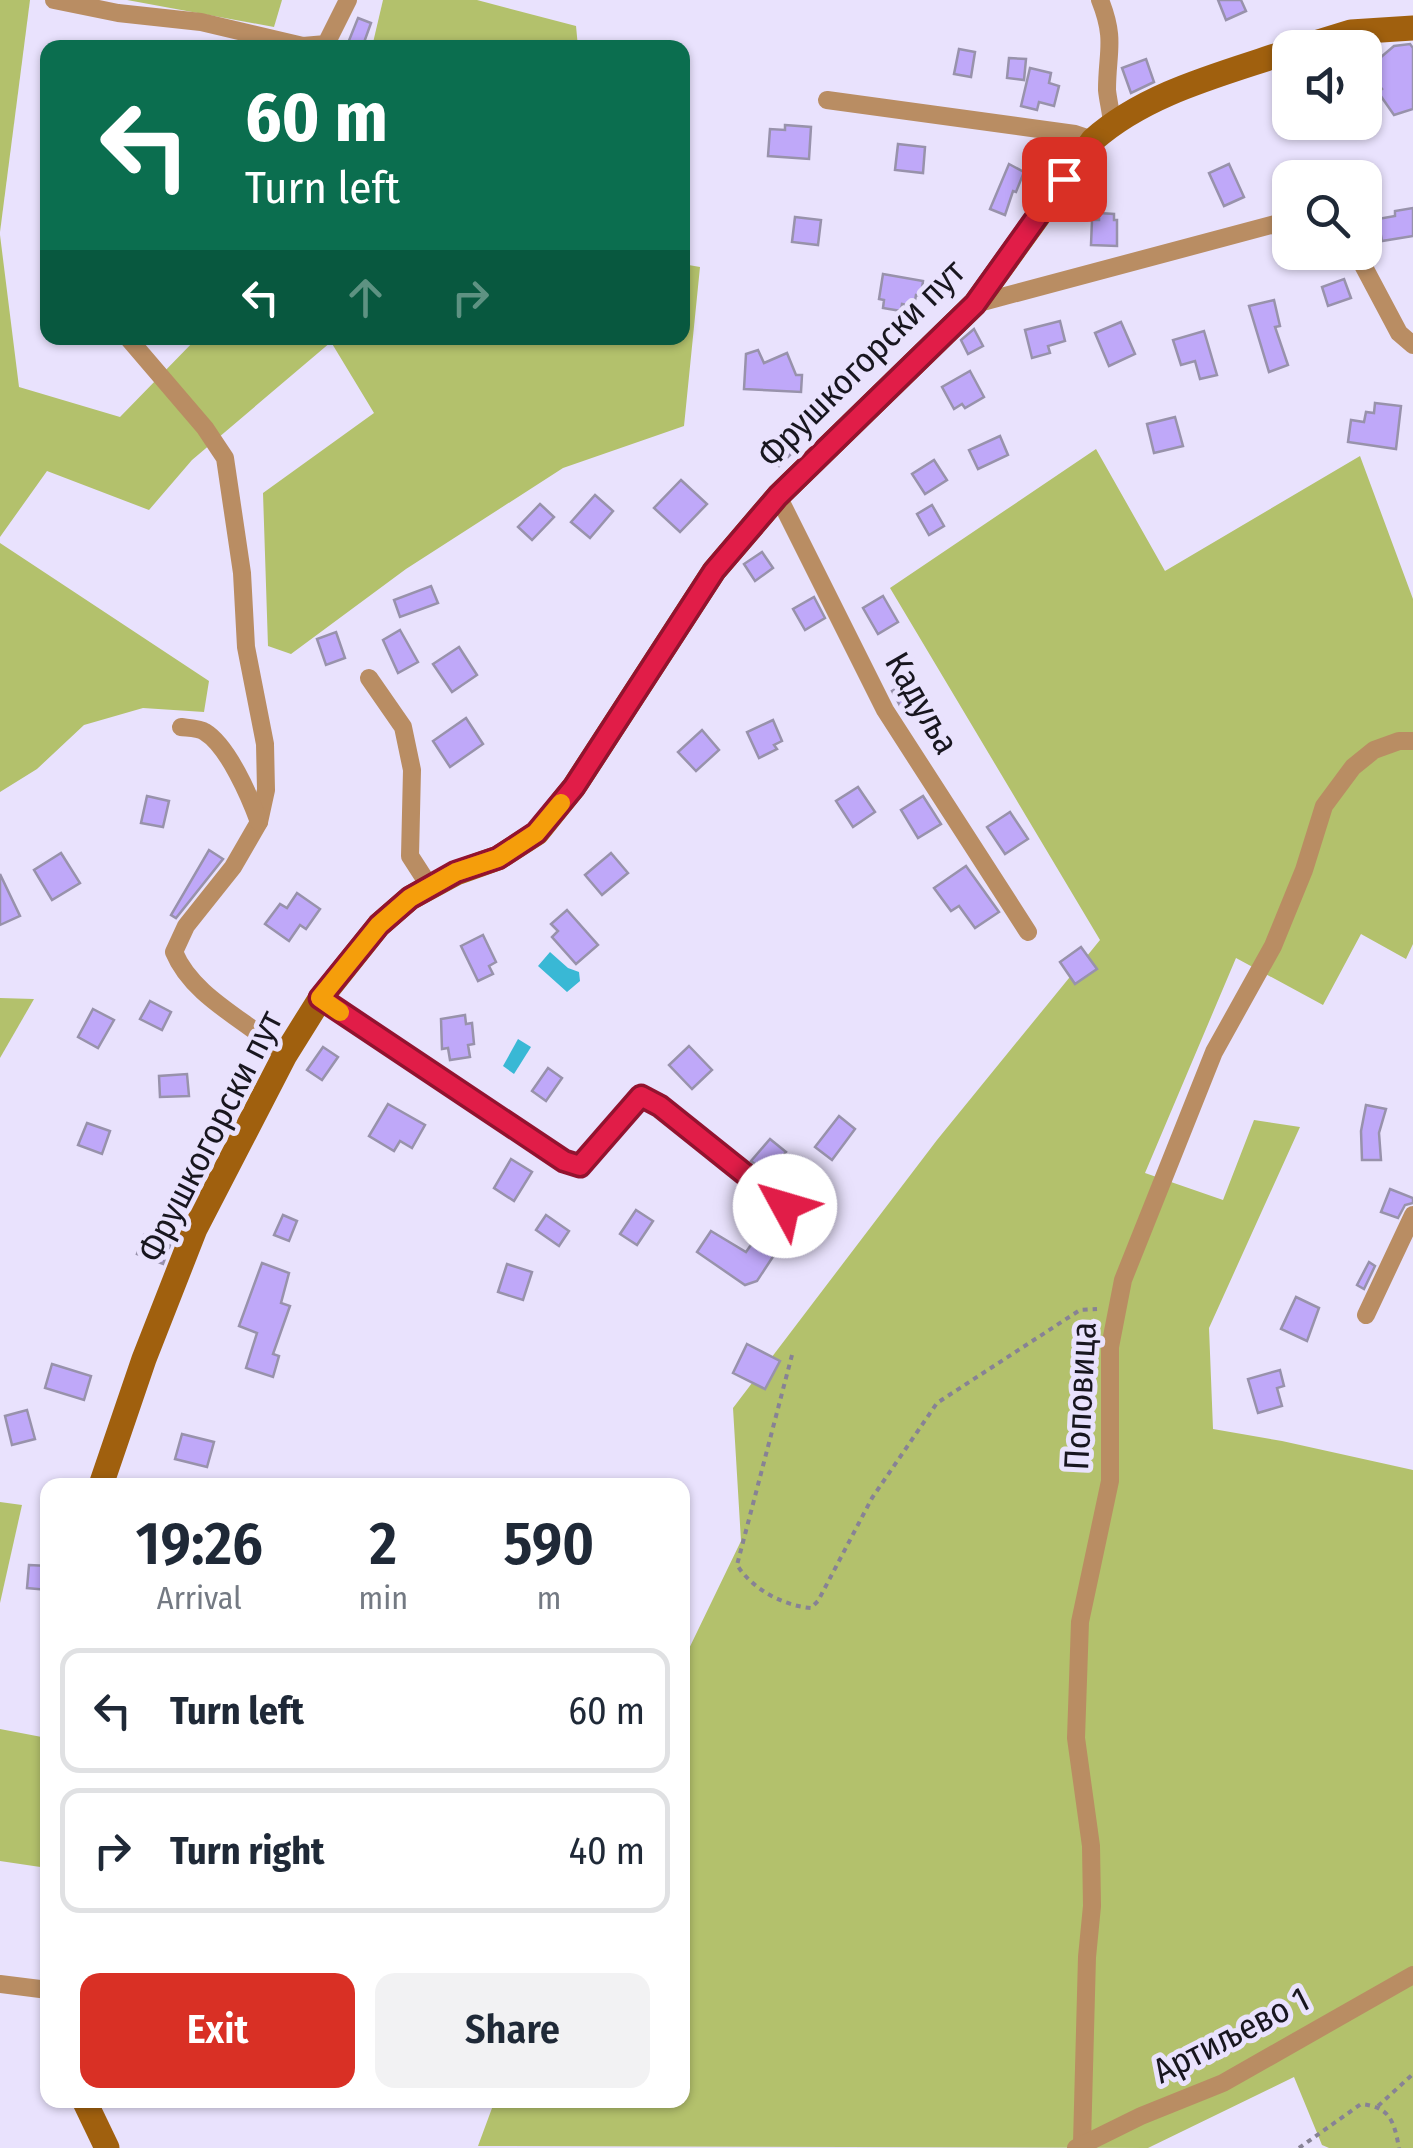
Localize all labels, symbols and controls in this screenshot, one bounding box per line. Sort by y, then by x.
map controls [1272,30,1382,270]
button: sound [1272,30,1382,140]
text: 60 m [245,76,388,160]
icon: left [80,80,210,210]
pin [1022,137,1107,222]
icon: arrive [1037,152,1092,207]
button: search [1272,160,1382,270]
text: Turn left [245,161,400,215]
street label: Фрушкогорски пут [749,250,974,475]
icon: left [233,270,288,325]
icon: ahead [338,270,393,325]
icon: right [443,270,498,325]
street label: Кадуља [876,645,968,761]
street label: Фрушкогорски пут [129,1003,292,1268]
position arrow [733,1154,837,1258]
street label: Поповица [1055,1321,1105,1471]
text: 19:26 [135,1508,263,1580]
text: 2 [370,1508,397,1580]
text: 590 [504,1508,594,1580]
text: Arrival [157,1579,242,1617]
text: min [359,1579,408,1617]
text: m [537,1579,561,1617]
icon: left [85,1683,140,1738]
text: Turn left [170,1688,304,1734]
text: 60 m [568,1688,645,1734]
icon: right [85,1823,140,1878]
text: Turn right [170,1828,324,1874]
text: 40 m [569,1828,645,1874]
button: Exit [80,1973,355,2088]
button: Share [375,1973,650,2088]
street label: Артиљево 1 [1146,1978,1316,2092]

